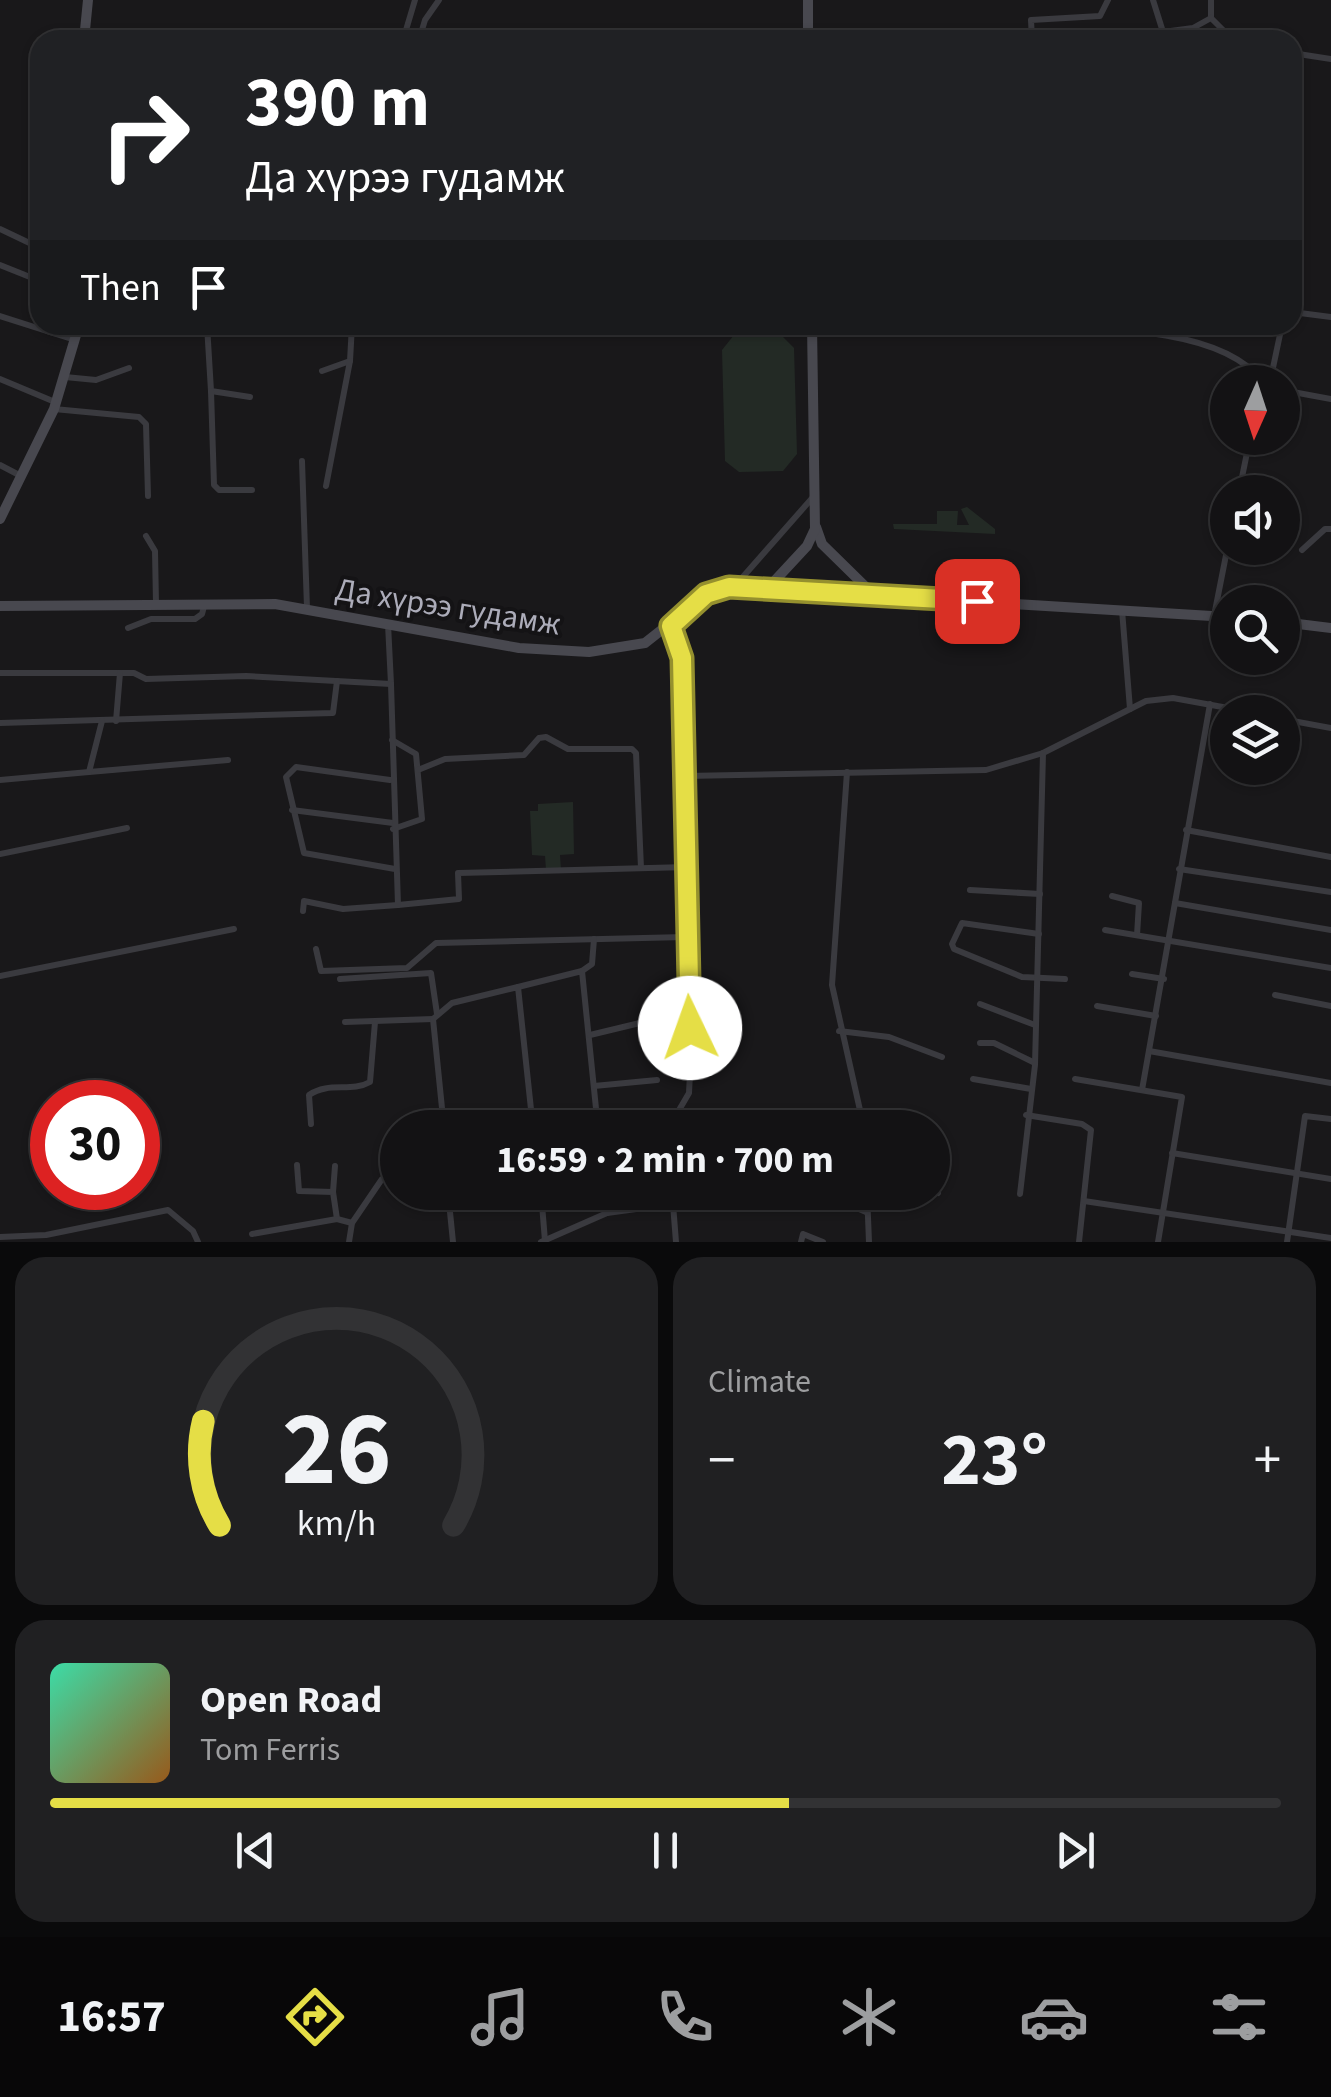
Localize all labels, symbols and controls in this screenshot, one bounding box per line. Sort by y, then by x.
text: 390 m [245,53,430,153]
icon: right [80,70,210,200]
text: Да хүрээ гудамж [245,146,565,210]
icon: arrive [181,260,236,315]
text: Then [80,261,161,315]
north arrow [1210,365,1300,455]
map controls [1210,365,1300,785]
button: sound [1210,475,1300,565]
pin [935,559,1020,644]
street label: Да хүрээ гудамж [332,566,564,647]
icon: arrive [950,574,1005,629]
button: search [1210,585,1300,675]
button: layers [1210,695,1300,785]
position arrow [638,976,742,1080]
speed limit sign: 30 [30,1080,160,1210]
text: 16:59 · 2 min · 700 m [496,1133,834,1187]
text: Climate [708,1359,811,1405]
text: 26 [282,1377,391,1525]
text: 23° [941,1407,1048,1514]
text: − [708,1422,735,1500]
text: + [1254,1422,1281,1500]
text: km/h [297,1498,376,1549]
text: Open Road [200,1673,382,1727]
text: Tom Ferris [200,1727,340,1773]
icon: previous [228,1823,283,1878]
icon: pause [638,1823,693,1878]
icon: next [1048,1823,1103,1878]
icon: directions [280,1982,350,2052]
icon: music [465,1982,535,2052]
icon: phone [650,1982,720,2052]
icon: climate [834,1982,904,2052]
icon: car [1019,1982,1089,2052]
icon: filters [1204,1982,1274,2052]
text: 16:57 [57,1985,166,2049]

